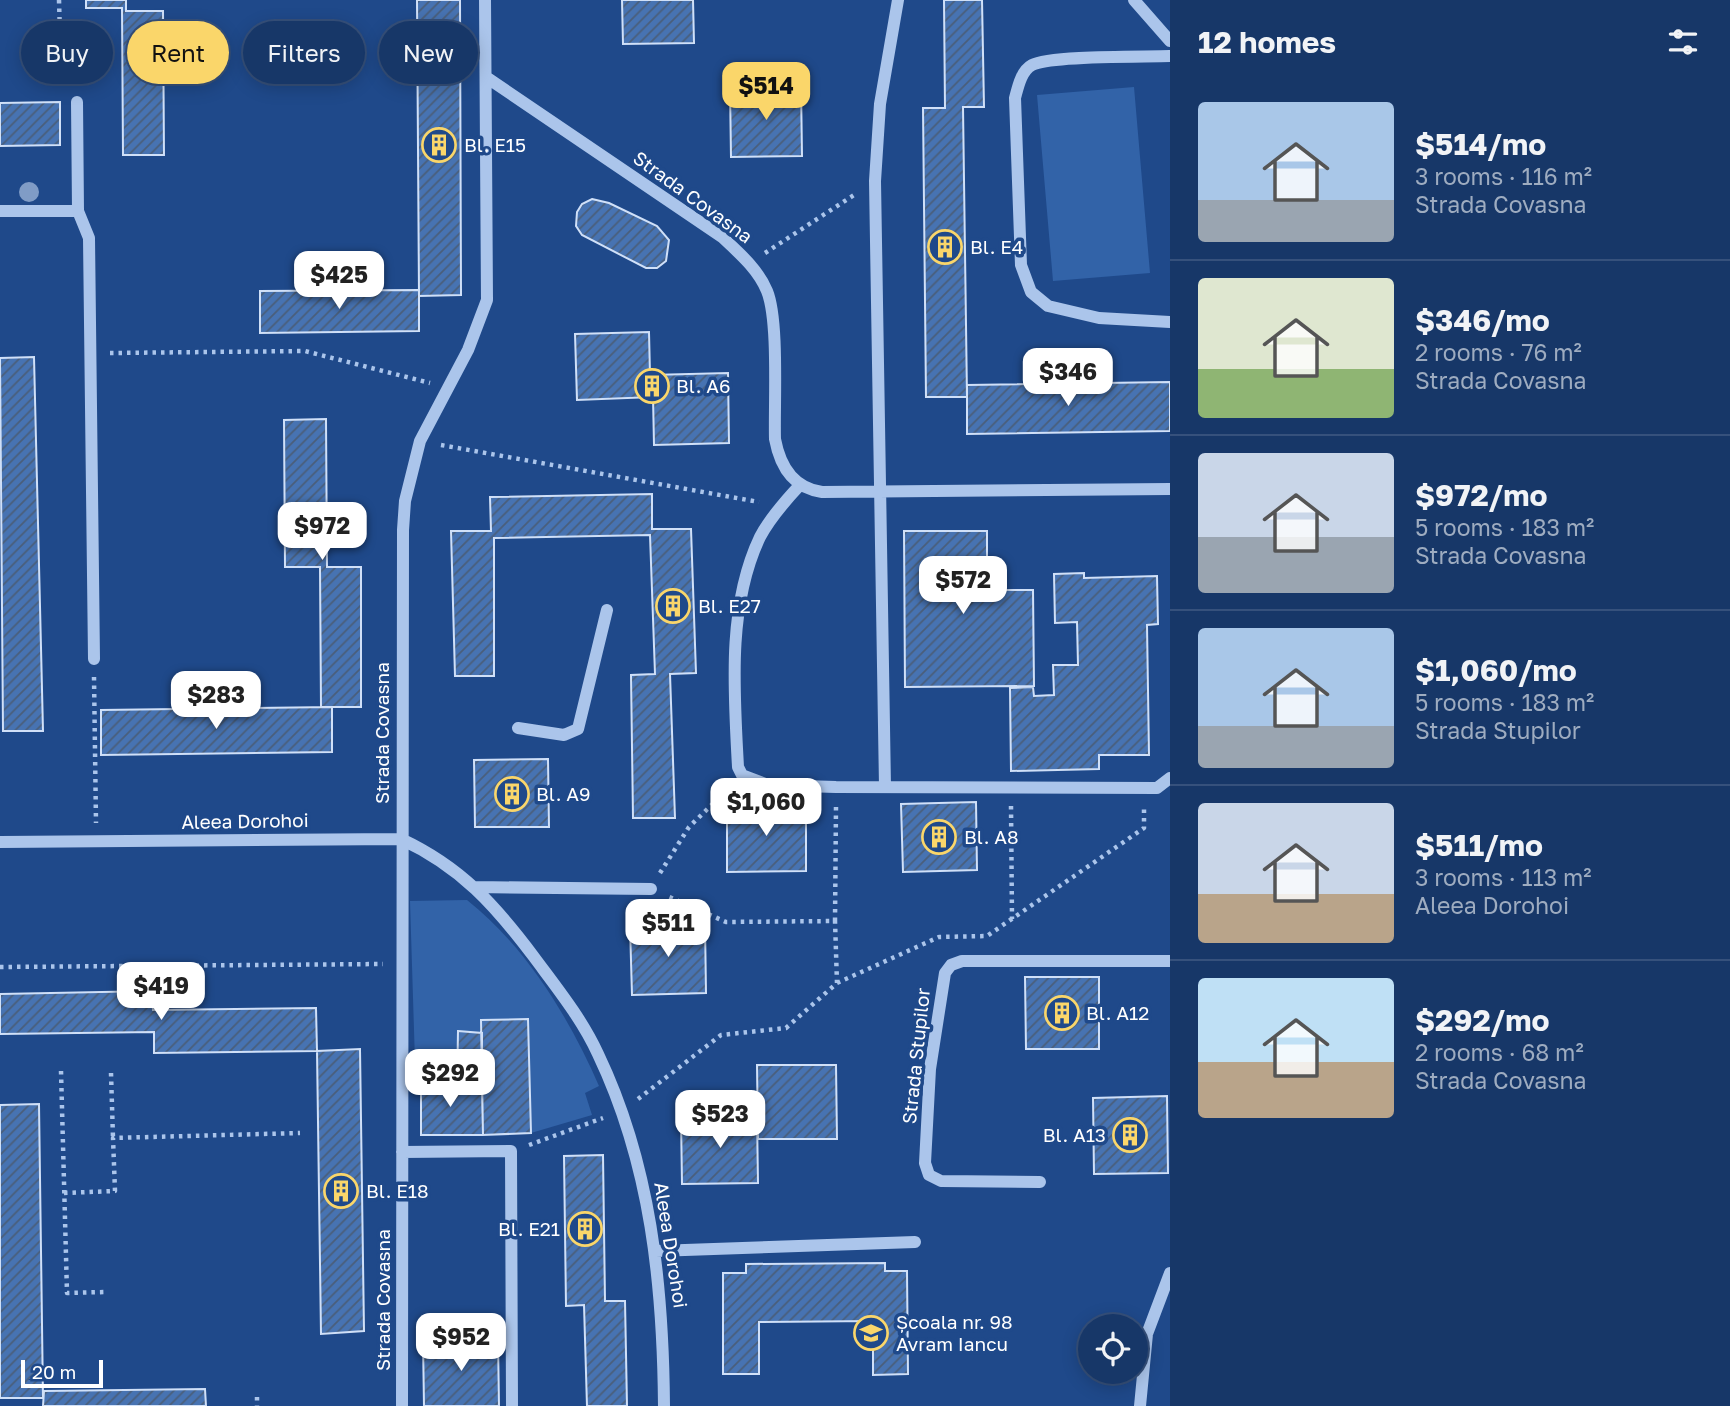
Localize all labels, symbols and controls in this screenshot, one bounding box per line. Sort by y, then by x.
chip: Buy [21,21,113,84]
chip: Rent [127,21,229,84]
chip: Filters [243,21,365,84]
chip: New [379,21,478,84]
icon: filters [1664,23,1702,61]
text: 12 homes [1198,24,1336,60]
pin: $514 [725,62,807,122]
text: $514 [738,71,794,99]
building icon: Bl. E15 [420,126,458,164]
text: $514/mo [1415,126,1546,162]
icon: home [1254,130,1338,214]
place label: Bl. E15 [464,133,526,156]
street label: Strada Covasna [629,146,757,248]
text: 3 rooms · 116 m² [1415,162,1592,190]
text: Strada Covasna [1415,190,1587,218]
building icon: Bl. E4 [926,228,964,266]
place label: Bl. E4 [970,235,1023,258]
pin: $425 [298,252,380,311]
text: $425 [310,260,368,288]
text: $346/mo [1415,302,1550,338]
icon: home [1254,306,1338,390]
text: 2 rooms · 76 m² [1415,338,1582,366]
pin: $346 [1027,348,1109,408]
text: $346 [1039,357,1097,385]
text: Strada Covasna [1415,366,1587,394]
building icon: Bl. A6 [633,367,671,405]
place label: Bl. A6 [676,374,730,397]
text: $972/mo [1415,477,1547,513]
icon: home [1254,481,1338,565]
pin: $972 [281,503,363,562]
text: $972 [294,511,350,539]
text: 5 rooms · 183 m² [1415,513,1594,541]
text: Strada Covasna [1415,541,1587,569]
pin: $572 [922,556,1004,616]
text: $572 [935,565,991,593]
building icon: Bl. E27 [654,587,692,625]
place label: Bl. E27 [698,594,761,617]
text: $1,060/mo [1415,652,1577,688]
icon: home [1254,656,1338,740]
street label: Strada Covasna [370,662,393,804]
pin: $283 [175,672,257,731]
text: $283 [187,680,245,708]
text: 5 rooms · 183 m² [1415,688,1594,716]
text: Strada Stupilor [1415,716,1581,744]
building icon: Bl. A9 [493,775,531,813]
pin: $1,060 [709,778,823,838]
place label: Bl. A9 [536,782,590,805]
text: $1,060 [726,787,806,815]
street label: Aleea Dorohoi [181,808,309,833]
building icon: Bl. A8 [920,818,958,856]
place label: Bl. A8 [964,825,1019,848]
text: $511/mo [1415,827,1543,863]
icon: home [1254,831,1338,915]
text: 3 rooms · 113 m² [1415,863,1592,891]
text: Aleea Dorohoi [1415,891,1569,919]
pin: $511 [627,900,709,959]
text: $511 [641,908,695,936]
pin: $419 [120,962,202,1022]
text: $419 [133,971,189,999]
street label: Strada Stupilor [897,986,934,1125]
building icon: Bl. A12 [1043,994,1081,1032]
place label: Bl. A12 [1086,1001,1149,1024]
text: $292/mo [1415,1002,1549,1038]
icon: home [1254,1006,1338,1090]
text: 2 rooms · 68 m² [1415,1038,1584,1066]
pin: $292 [409,1050,491,1109]
text: $292 [421,1058,479,1086]
text: Strada Covasna [1415,1066,1587,1094]
pin: $523 [679,1090,761,1150]
text: $523 [691,1099,749,1127]
building icon: Bl. A13 [1111,1116,1149,1154]
place label: Bl. A13 [1043,1123,1106,1146]
building icon: Bl. E18 [322,1172,360,1210]
place label: Bl. E18 [366,1179,429,1202]
street label: Aleea Dorohoi [650,1180,693,1310]
building icon: Bl. E21 [566,1210,604,1248]
place label: Bl. E21 [498,1217,560,1240]
street label: Strada Covasna [371,1229,394,1371]
place label: Școala nr. 98 Avram Iancu [896,1310,1013,1355]
pin: $952 [420,1314,502,1373]
school or university icon: Școala nr. 98 Avram Iancu [852,1314,890,1352]
map controls [1078,1314,1148,1384]
button: locate [1078,1314,1148,1384]
text: $952 [432,1322,490,1350]
scale bar [21,1357,103,1389]
text: 20 m [32,1360,76,1383]

